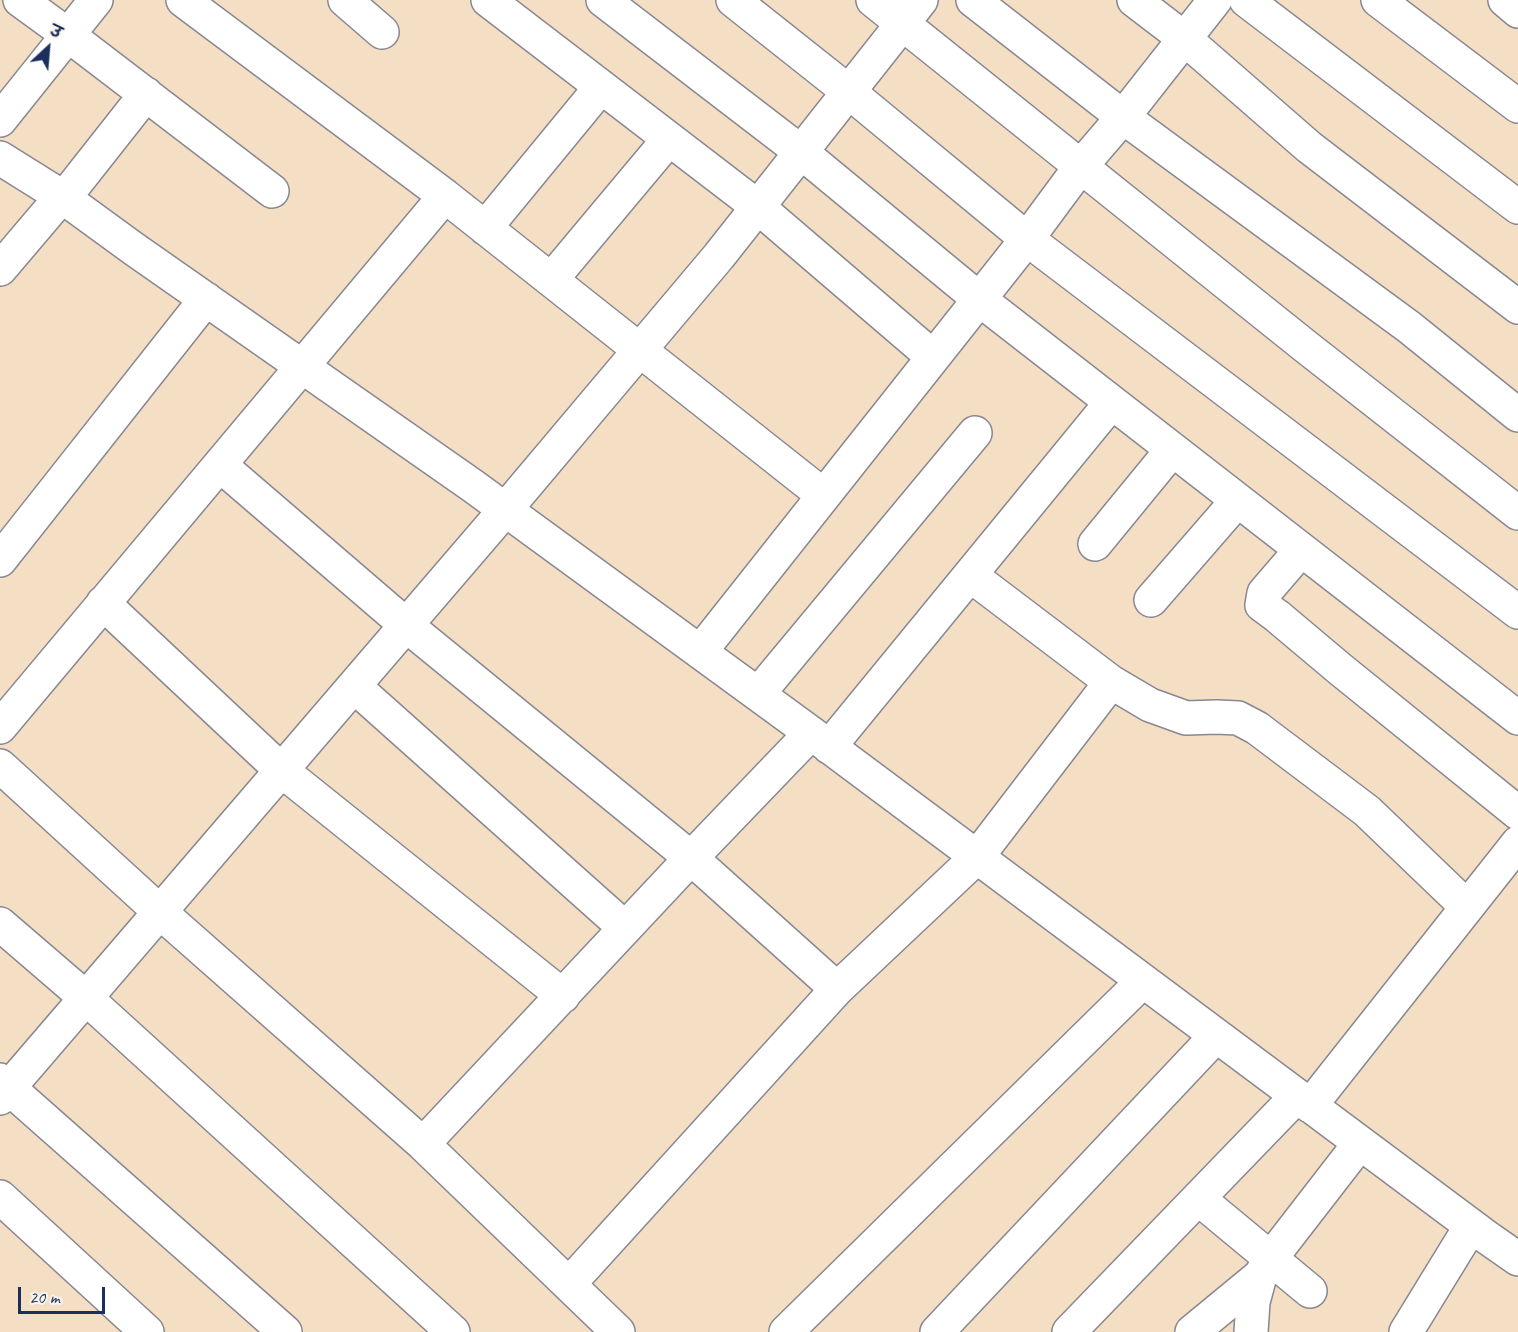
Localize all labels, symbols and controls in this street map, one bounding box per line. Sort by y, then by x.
north arrow [18,18,78,78]
text: उ [47,20,65,43]
scale bar [21,1275,108,1313]
text: 20 m [29,1286,60,1308]

